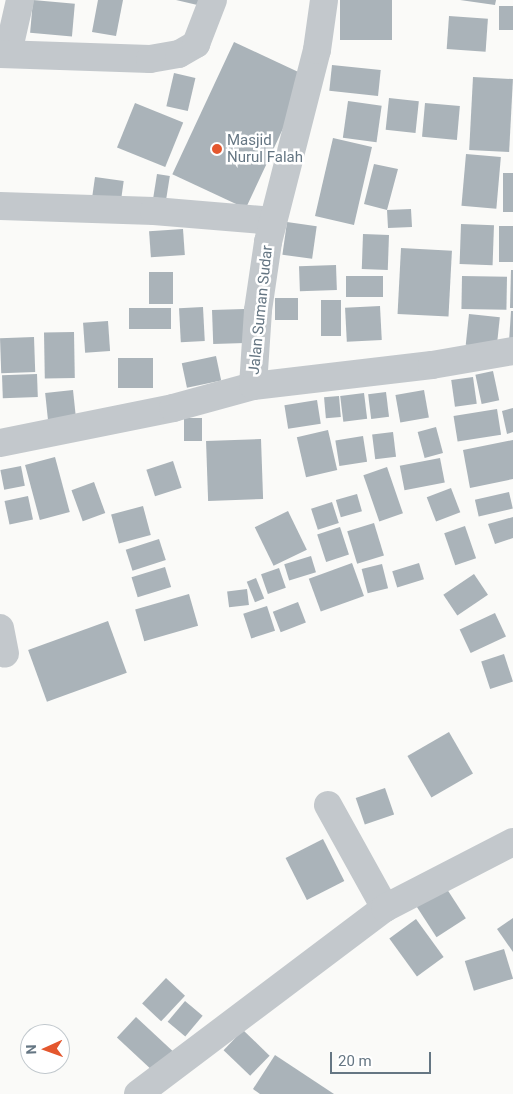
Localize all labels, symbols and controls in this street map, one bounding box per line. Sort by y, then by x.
place label: Masjid Nurul Falah [227,131,303,166]
marker: Masjid Nurul Falah [211,143,223,155]
street label: Jalan Suman Sudar [245,245,277,375]
north arrow [20,1024,70,1074]
scale bar [333,1042,434,1074]
text: N [23,1044,39,1055]
text: 20 m [338,1052,372,1070]

